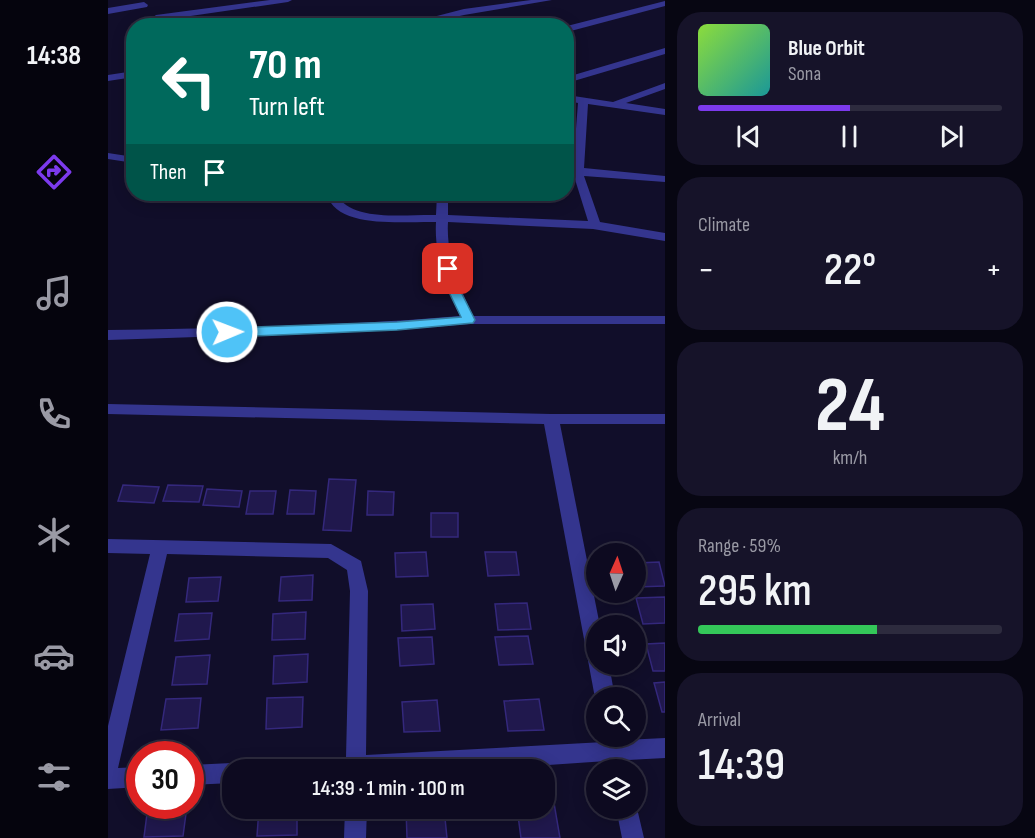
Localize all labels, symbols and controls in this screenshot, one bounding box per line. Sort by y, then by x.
text: Blue Orbit [788,35,865,62]
text: 14:38 [27,40,81,72]
text: 70 m [249,40,322,91]
icon: left [150,42,228,120]
text: Sona [788,62,821,86]
text: Turn left [249,91,325,123]
icon: previous [732,120,765,153]
icon: pause [833,120,866,153]
icon: next [935,120,968,153]
icon: directions [33,151,75,193]
icon: arrive [198,156,231,189]
text: Then [150,159,186,186]
text: Climate [698,213,750,237]
pin [422,243,473,294]
text: 22° [824,243,876,298]
text: − [698,250,714,290]
text: + [986,250,1002,290]
icon: arrive [431,252,464,285]
icon: music [33,272,75,314]
position arrow [195,300,259,364]
text: 24 [815,360,885,453]
icon: phone [33,393,75,435]
text: km/h [833,446,867,470]
icon: climate [33,514,75,556]
text: Range · 59% [698,534,781,558]
north arrow [586,543,646,603]
map controls [586,543,646,819]
text: 295 km [698,564,812,619]
button: sound [586,615,646,675]
icon: car [33,635,75,677]
button: search [586,687,646,747]
text: Arrival [698,708,741,732]
text: 14:39 [698,738,785,793]
speed limit sign: 30 [126,741,204,819]
icon: filters [33,756,75,798]
button: layers [586,759,646,819]
text: 14:39 · 1 min · 100 m [312,775,465,802]

